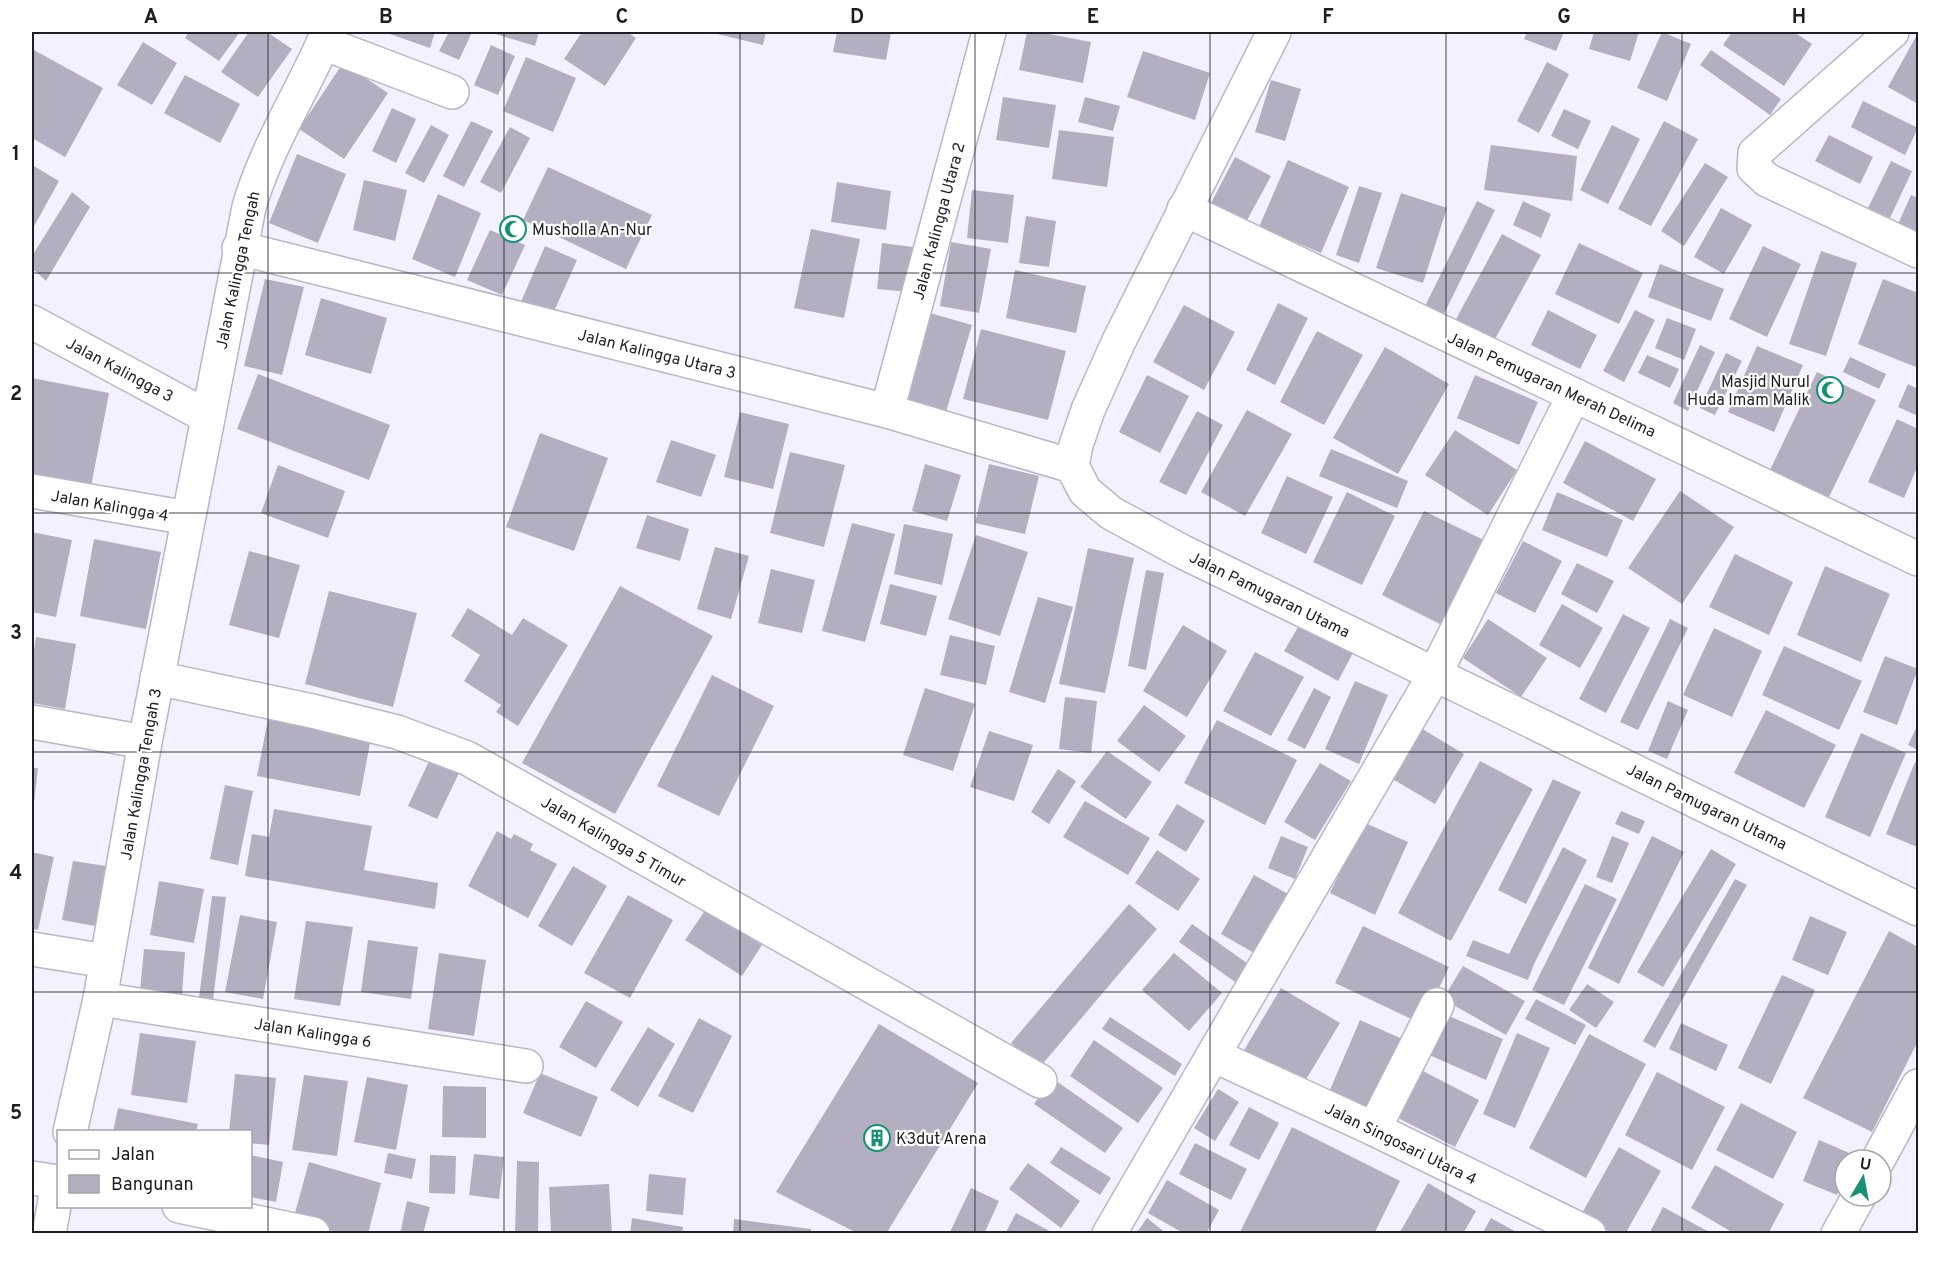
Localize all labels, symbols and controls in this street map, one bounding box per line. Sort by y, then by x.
text: A [144,5,158,31]
text: B [379,5,393,31]
text: C [616,5,628,31]
text: D [850,5,864,31]
text: E [1087,5,1099,31]
text: F [1322,5,1334,31]
text: G [1557,5,1571,31]
text: H [1792,5,1806,31]
street label: Jalan Kalingga Utara 2 [909,140,971,303]
text: 1 [12,142,20,168]
street label: Jalan Kalingga Tengah [212,190,265,351]
mosque icon: Musholla An-Nur [498,214,528,244]
place label: Musholla An-Nur [532,221,652,241]
street label: Jalan Kalingga Utara 3 [575,326,738,384]
street label: Jalan Pemugaran Merah Delima [1444,329,1659,443]
street label: Jalan Kalingga 3 [62,334,176,407]
place label: Masjid Nurul Huda Imam Malik [1687,373,1810,411]
mosque icon: Masjid Nurul Huda Imam Malik [1815,375,1845,405]
text: 2 [10,382,22,408]
street label: Jalan Kalingga 4 [49,487,170,527]
street label: Jalan Pamugaran Utama [1186,548,1353,643]
text: 3 [10,621,22,647]
street label: Jalan Kalingga Tengah 3 [117,687,167,862]
street label: Jalan Pamugaran Utama [1623,760,1790,855]
street label: Jalan Kalingga 5 Timur [537,793,689,893]
text: 4 [10,861,22,887]
street label: Jalan Kalingga 6 [252,1015,373,1053]
street label: Jalan Singosari Utara 4 [1321,1099,1480,1190]
text: 5 [10,1101,22,1127]
building icon: K3dut Arena [862,1123,892,1153]
legend [57,1130,252,1208]
place label: K3dut Arena [896,1130,986,1150]
text: Jalan [111,1144,155,1167]
north arrow [1833,1148,1893,1208]
text: U [1858,1154,1873,1176]
text: Bangunan [111,1174,194,1197]

